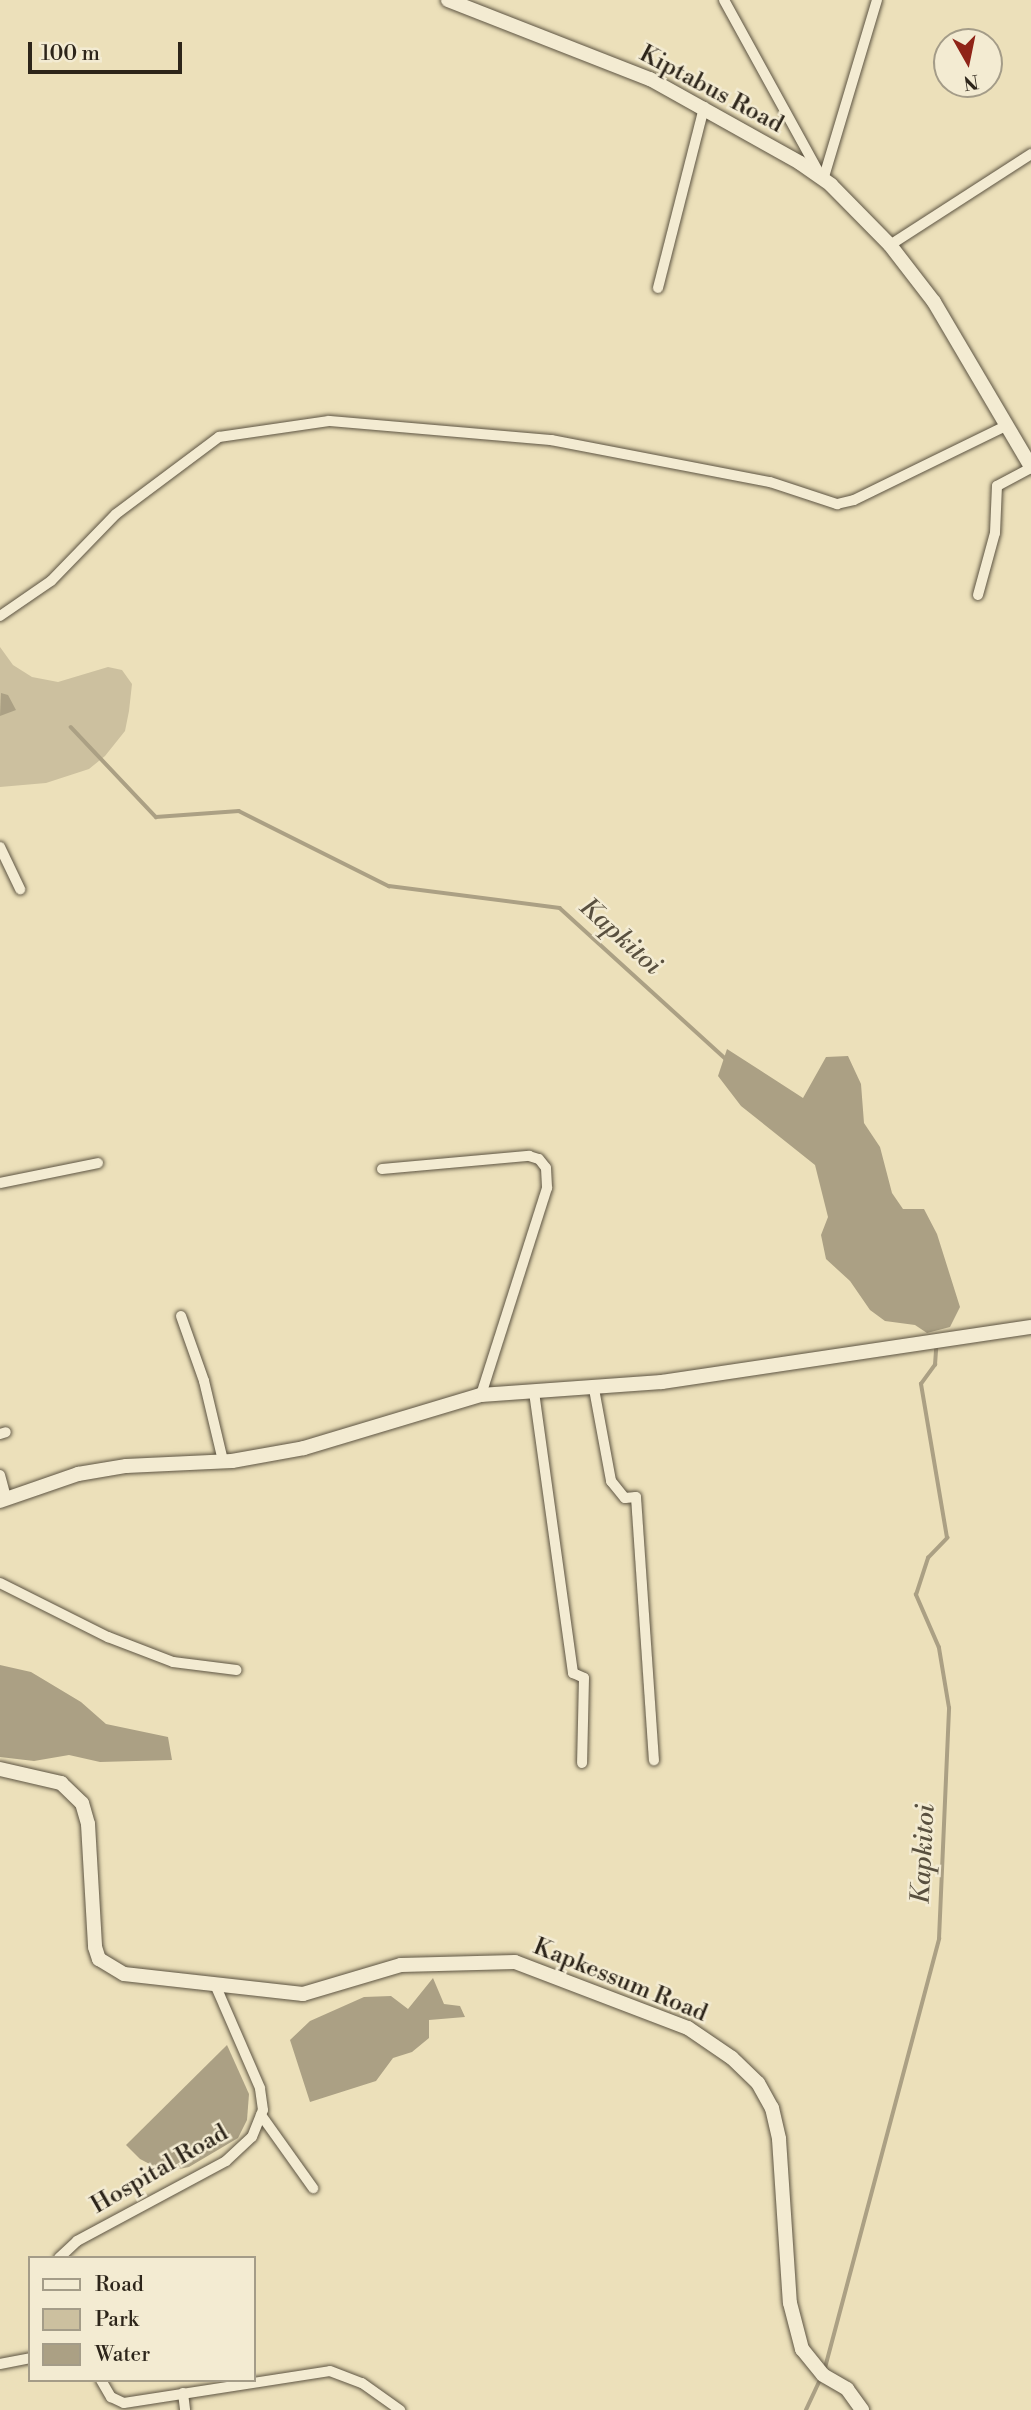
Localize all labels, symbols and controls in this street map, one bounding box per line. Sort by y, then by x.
scale bar [32,28,186,72]
north arrow [933,28,1003,98]
street label: Kiptabus Road [634,40,788,140]
text: 100 m [41,41,100,67]
text: N [962,69,980,95]
water label: Kapkitoi [572,892,668,982]
water label: Kapkitoi [906,1803,942,1905]
street label: Kapkessum Road [529,1933,711,2029]
street label: Hospital Road [86,2119,234,2221]
legend [28,2256,256,2382]
text: Road [95,2272,144,2298]
text: Park [95,2307,139,2333]
text: Water [95,2342,150,2368]

